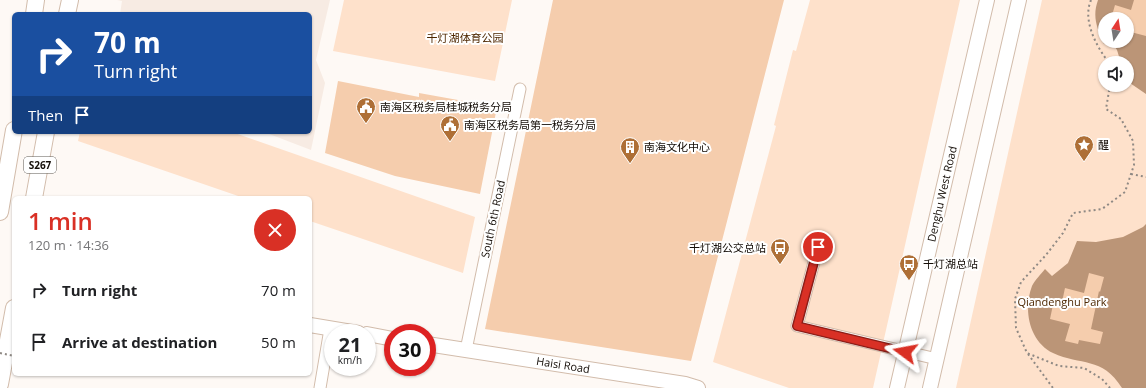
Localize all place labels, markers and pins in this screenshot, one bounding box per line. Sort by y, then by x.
public building icon: 南海区税务局桂城税务分局 [355,96,377,124]
place label: 南海区税务局桂城税务分局 [380,99,512,114]
public building icon: 南海区税务局第一税务分局 [439,114,461,142]
place label: 南海区税务局第一税务分局 [464,117,596,132]
place icon: 醒 [1073,134,1095,162]
building icon: 南海文化中心 [619,136,641,164]
place label: 醒 [1098,137,1109,152]
place label: 南海文化中心 [644,139,710,154]
pin [801,230,835,264]
bus stop icon: 千灯湖公交总站 [769,237,791,265]
place label: 千灯湖公交总站 [689,240,766,255]
bus stop icon: 千灯湖总站 [898,253,920,281]
place label: 千灯湖总站 [923,256,978,271]

